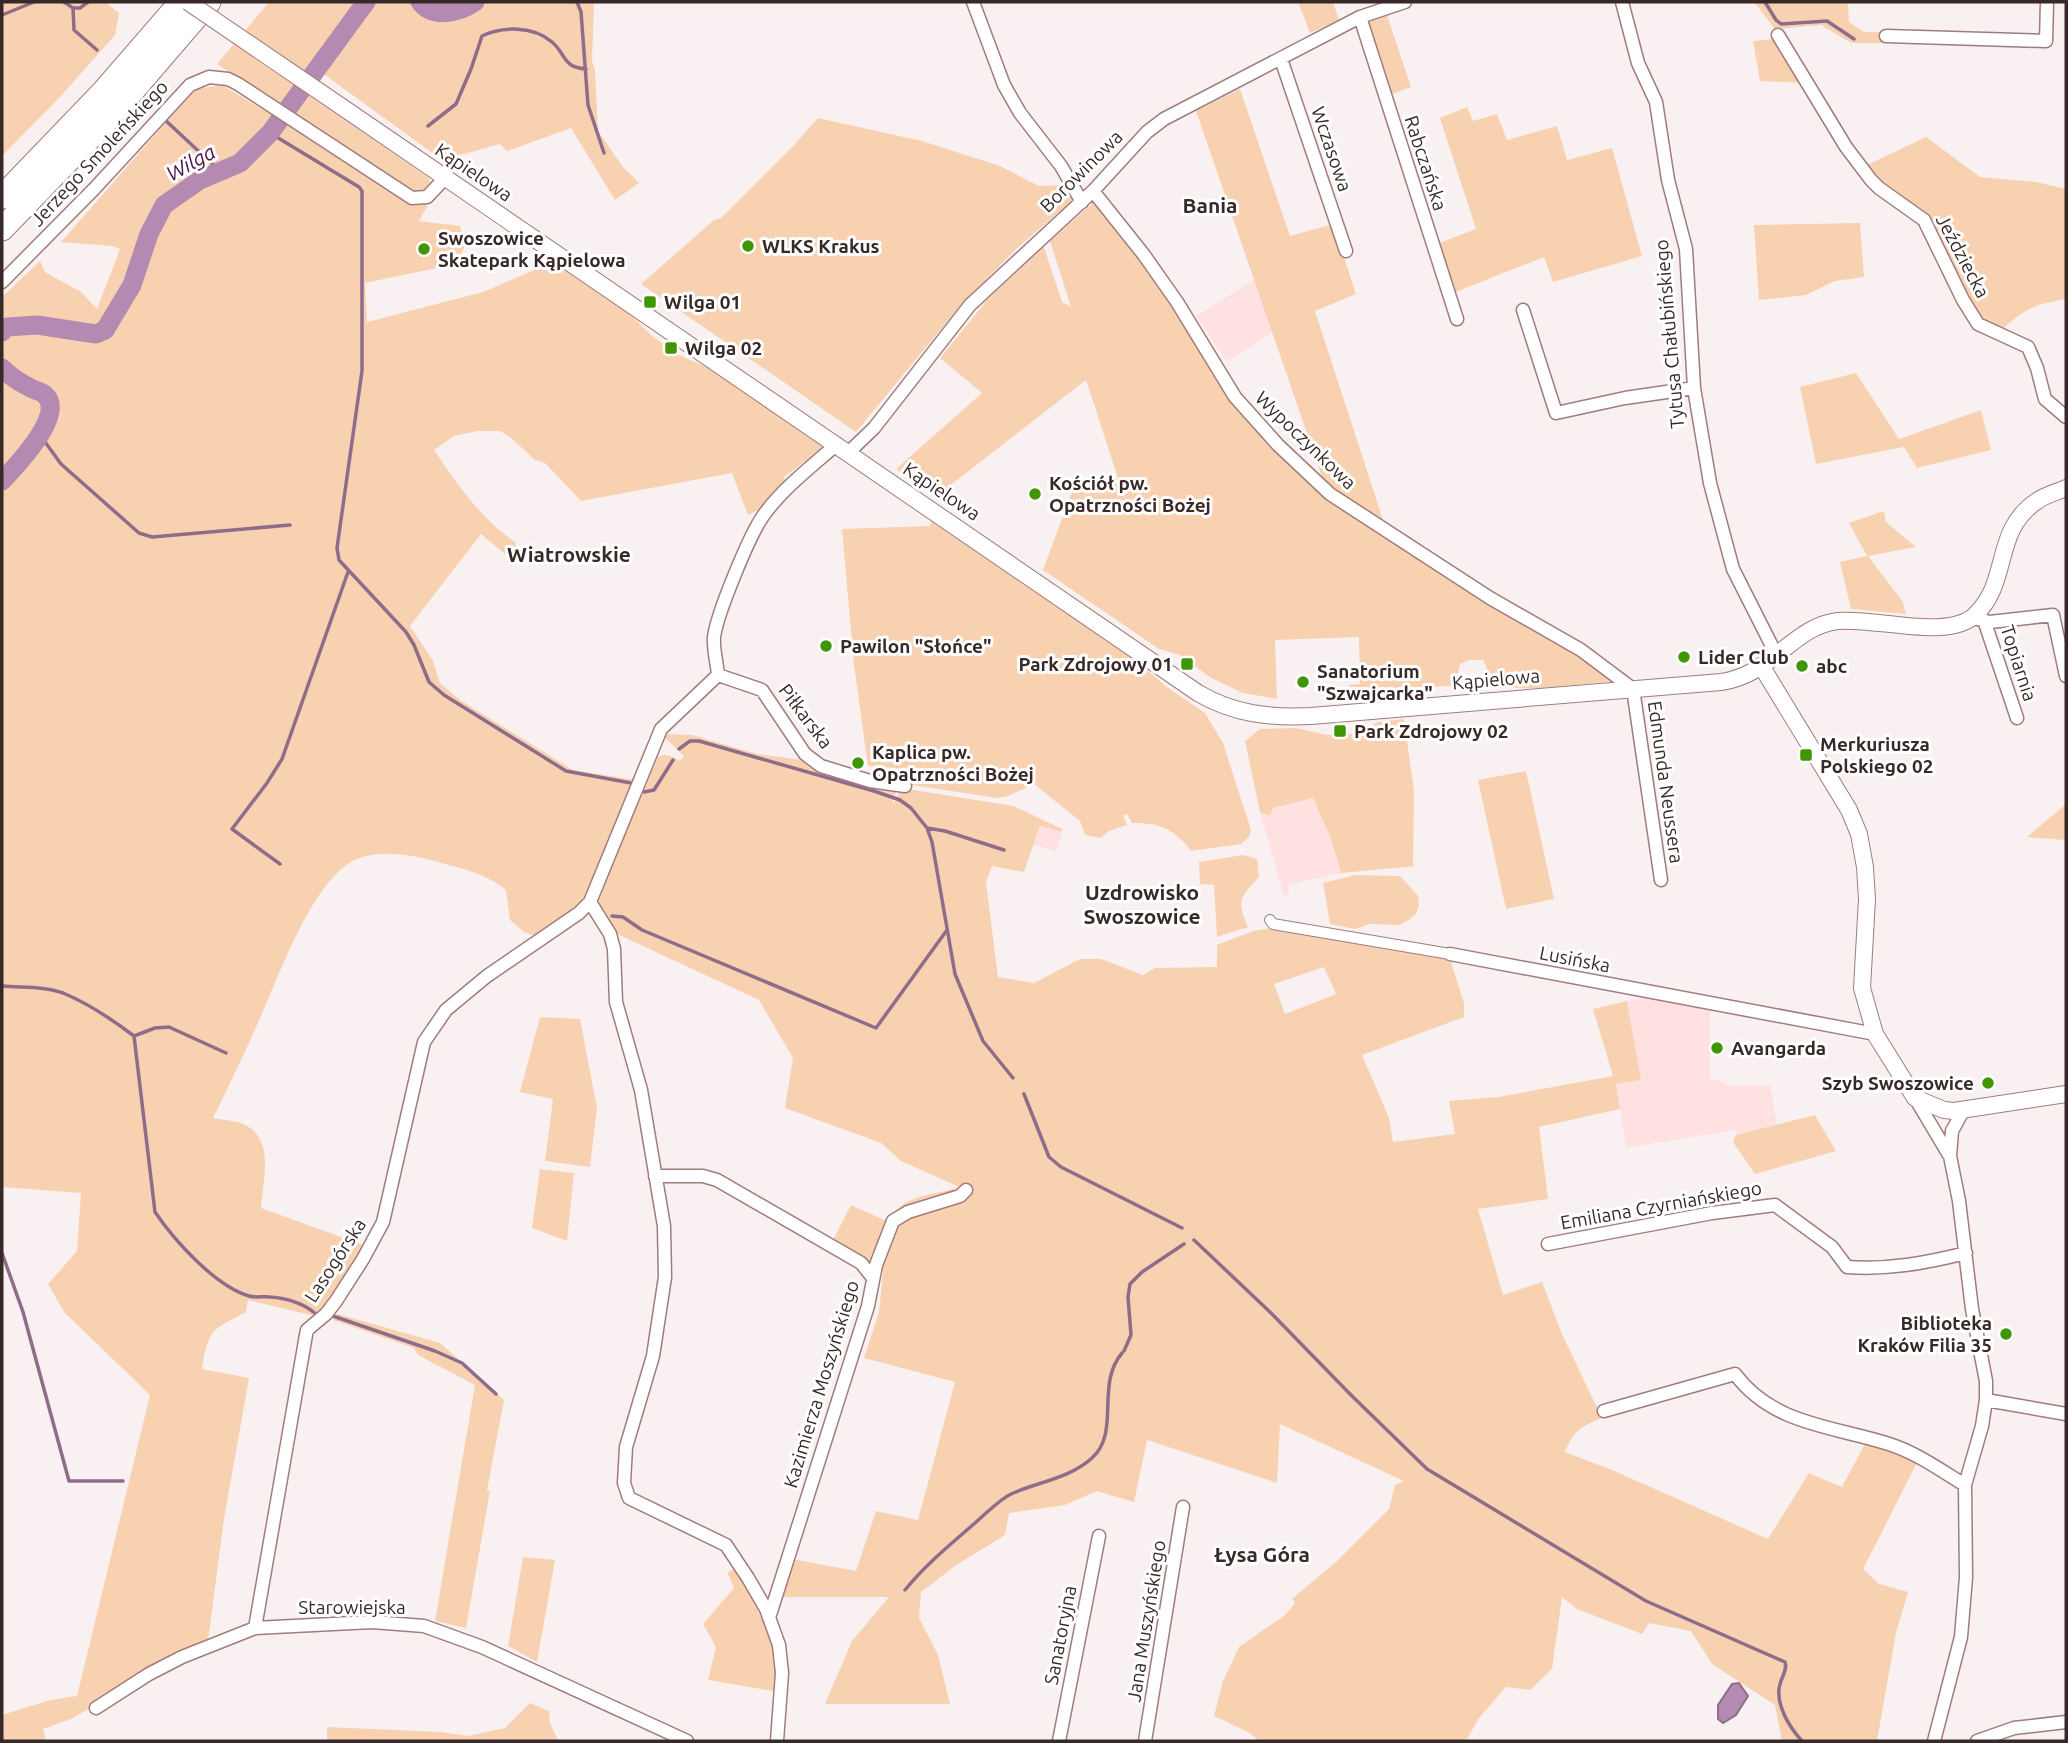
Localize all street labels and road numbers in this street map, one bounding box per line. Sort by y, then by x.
street label: Jerzego Smoleńskiego [26,76,172,230]
street label: Wczasowa [1307,104,1357,194]
street label: Rabczańska [1400,113,1452,213]
street label: Borowinowa [1035,125,1127,217]
street label: Kąpielowa [431,138,517,206]
street label: Jeździecka [1932,210,1994,302]
street label: Tytusa Chałubińskiego [1650,238,1688,430]
street label: Wypoczynkowa [1251,386,1361,494]
street label: Kąpielowa [899,457,985,525]
street label: Topiarnia [1996,622,2042,704]
street label: Kąpielowa [1451,664,1541,694]
street label: Piłkarska [775,679,837,753]
street label: Edmunda Neussera [1644,699,1688,865]
street label: Lusińska [1538,941,1612,977]
street label: Emiliana Czyrniańskiego [1559,1176,1763,1234]
street label: Lasogórska [300,1214,370,1306]
street label: Kazimierza Moszyńskiego [779,1278,863,1490]
street label: Jana Muszyńskiego [1122,1539,1170,1703]
street label: Sanatoryjna [1040,1583,1080,1687]
street label: Starowiejska [298,1596,406,1618]

